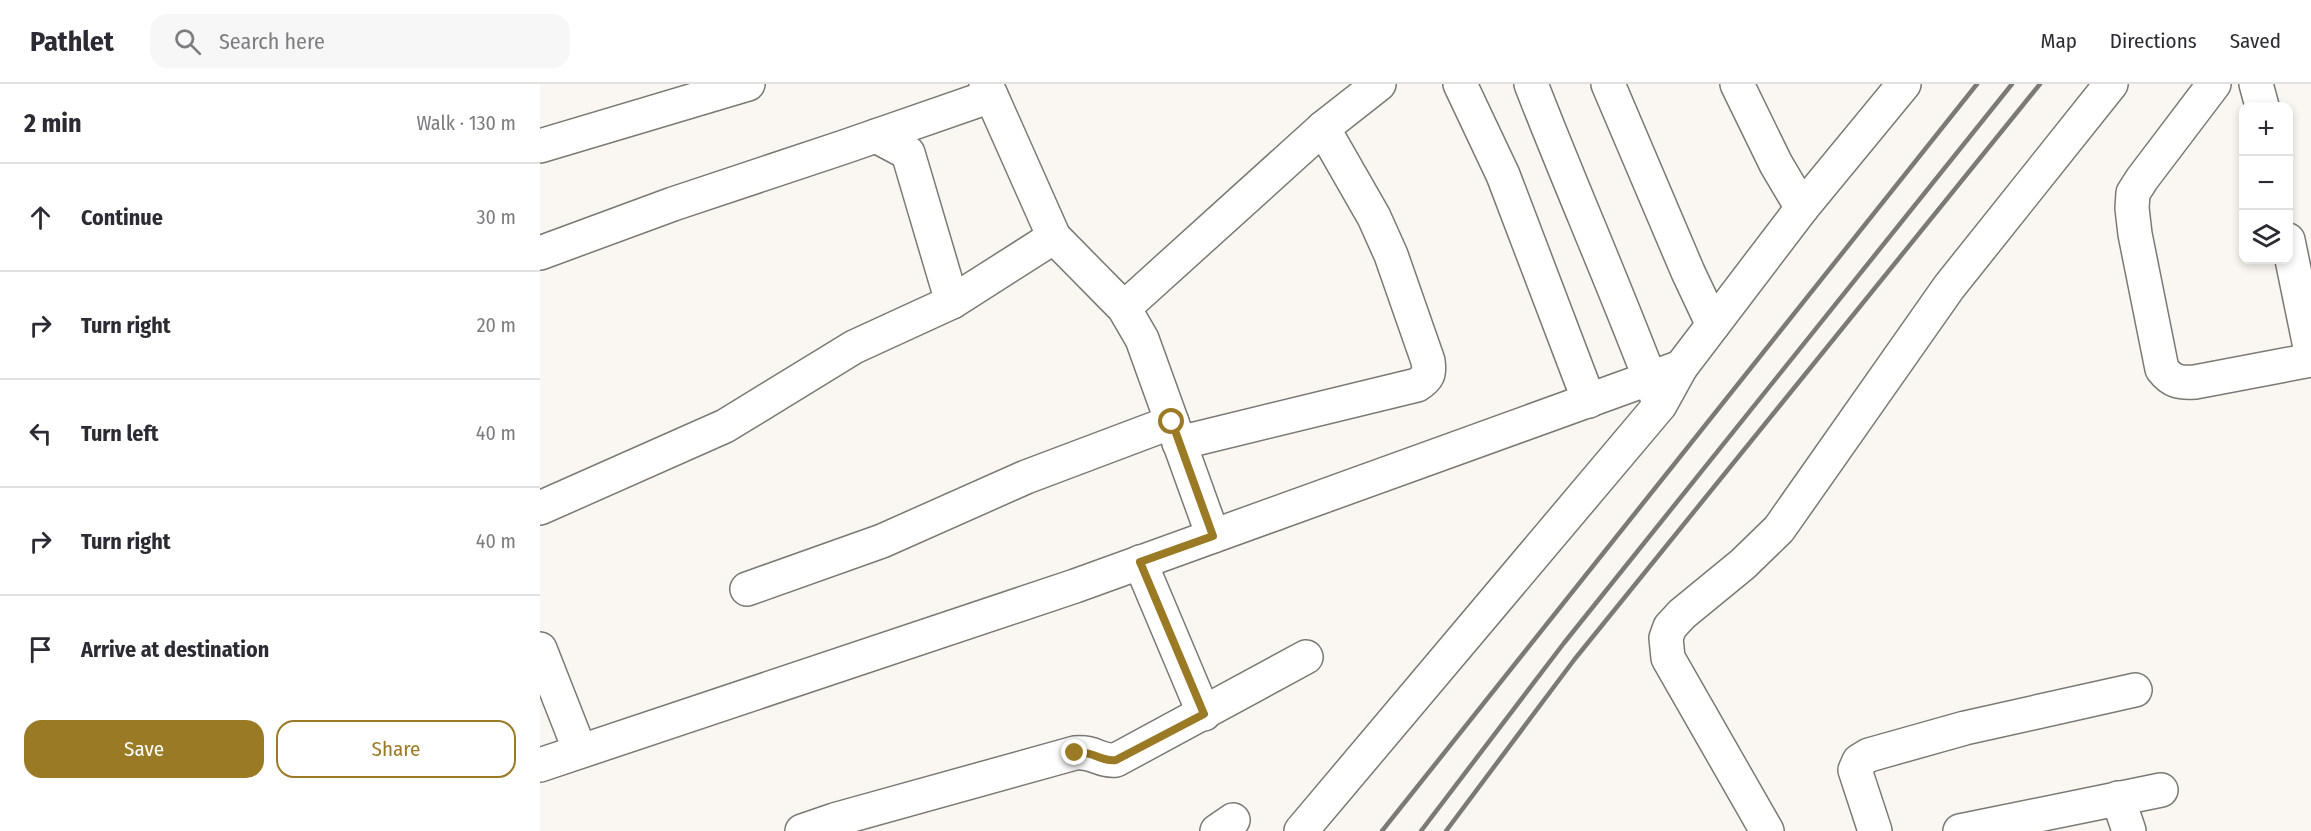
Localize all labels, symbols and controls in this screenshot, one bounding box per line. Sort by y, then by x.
search box [150,14,570,68]
text: Pathlet [30,25,114,58]
icon: search [171,25,204,58]
text: Search here [219,28,325,55]
text: Map [2040,28,2077,54]
text: Directions [2110,28,2197,54]
text: Saved [2230,28,2281,54]
map controls [2239,102,2293,264]
button: + [2239,102,2293,156]
text: 2 min [24,108,82,139]
text: Walk · 130 m [416,111,516,135]
button: − [2239,156,2293,210]
icon: ahead [24,201,57,234]
text: Continue [81,204,163,231]
text: 30 m [476,205,516,229]
button: layers [2239,210,2293,264]
icon: right [24,309,57,342]
text: Turn right [81,312,170,339]
text: 20 m [477,313,516,337]
route start [1158,408,1184,434]
icon: left [24,417,57,450]
text: Turn left [81,420,159,447]
text: 40 m [476,421,516,445]
icon: right [24,525,57,558]
text: Turn right [81,528,170,555]
text: 40 m [476,529,516,553]
icon: arrive [24,633,57,666]
text: Arrive at destination [81,636,269,663]
button: Save [24,720,264,778]
button: Share [276,720,516,778]
route end [1061,739,1087,765]

